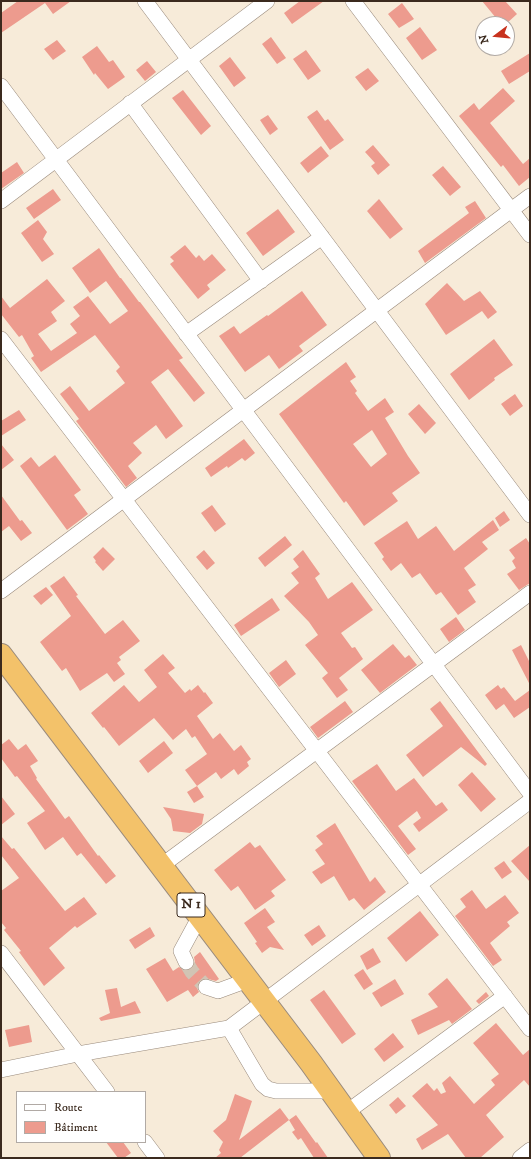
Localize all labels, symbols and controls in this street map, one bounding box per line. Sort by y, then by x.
north arrow [475,16,515,56]
text: N [476,33,492,45]
road number: N 1 [177,893,205,917]
legend [16,1091,146,1143]
text: Route [54,1100,82,1115]
text: Bâtiment [54,1120,98,1135]

